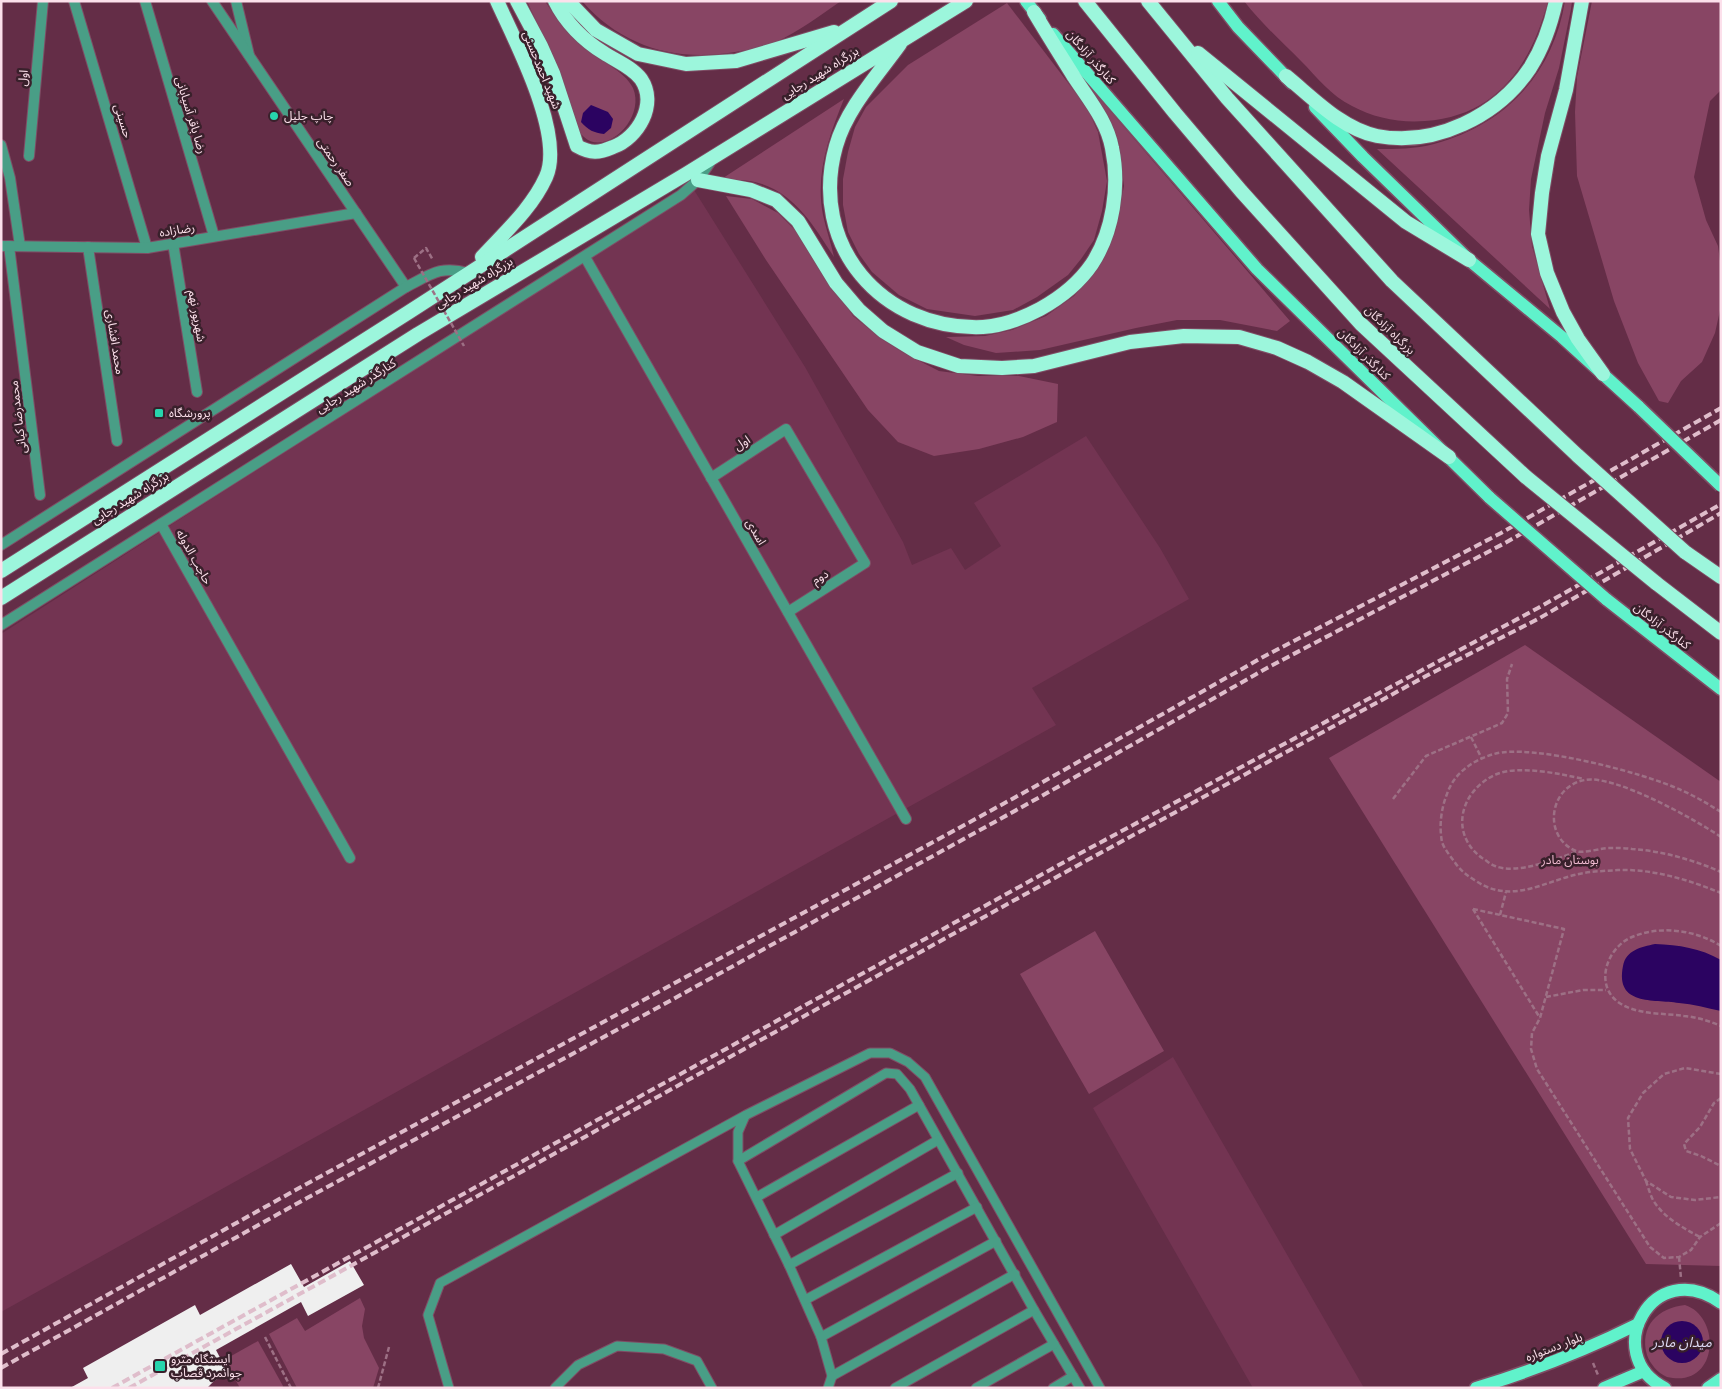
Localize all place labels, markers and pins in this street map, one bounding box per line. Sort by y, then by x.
place label: چاپ جلیل [284,109,333,124]
marker: چاپ جلیل [268,110,280,122]
place label: پرورشگاه [169,406,211,421]
marker: پرورشگاه [153,407,165,419]
place label: ایستگاه مترو جوانمرد قصاب [171,1352,242,1380]
marker: ایستگاه مترو جوانمرد قصاب [153,1359,167,1373]

